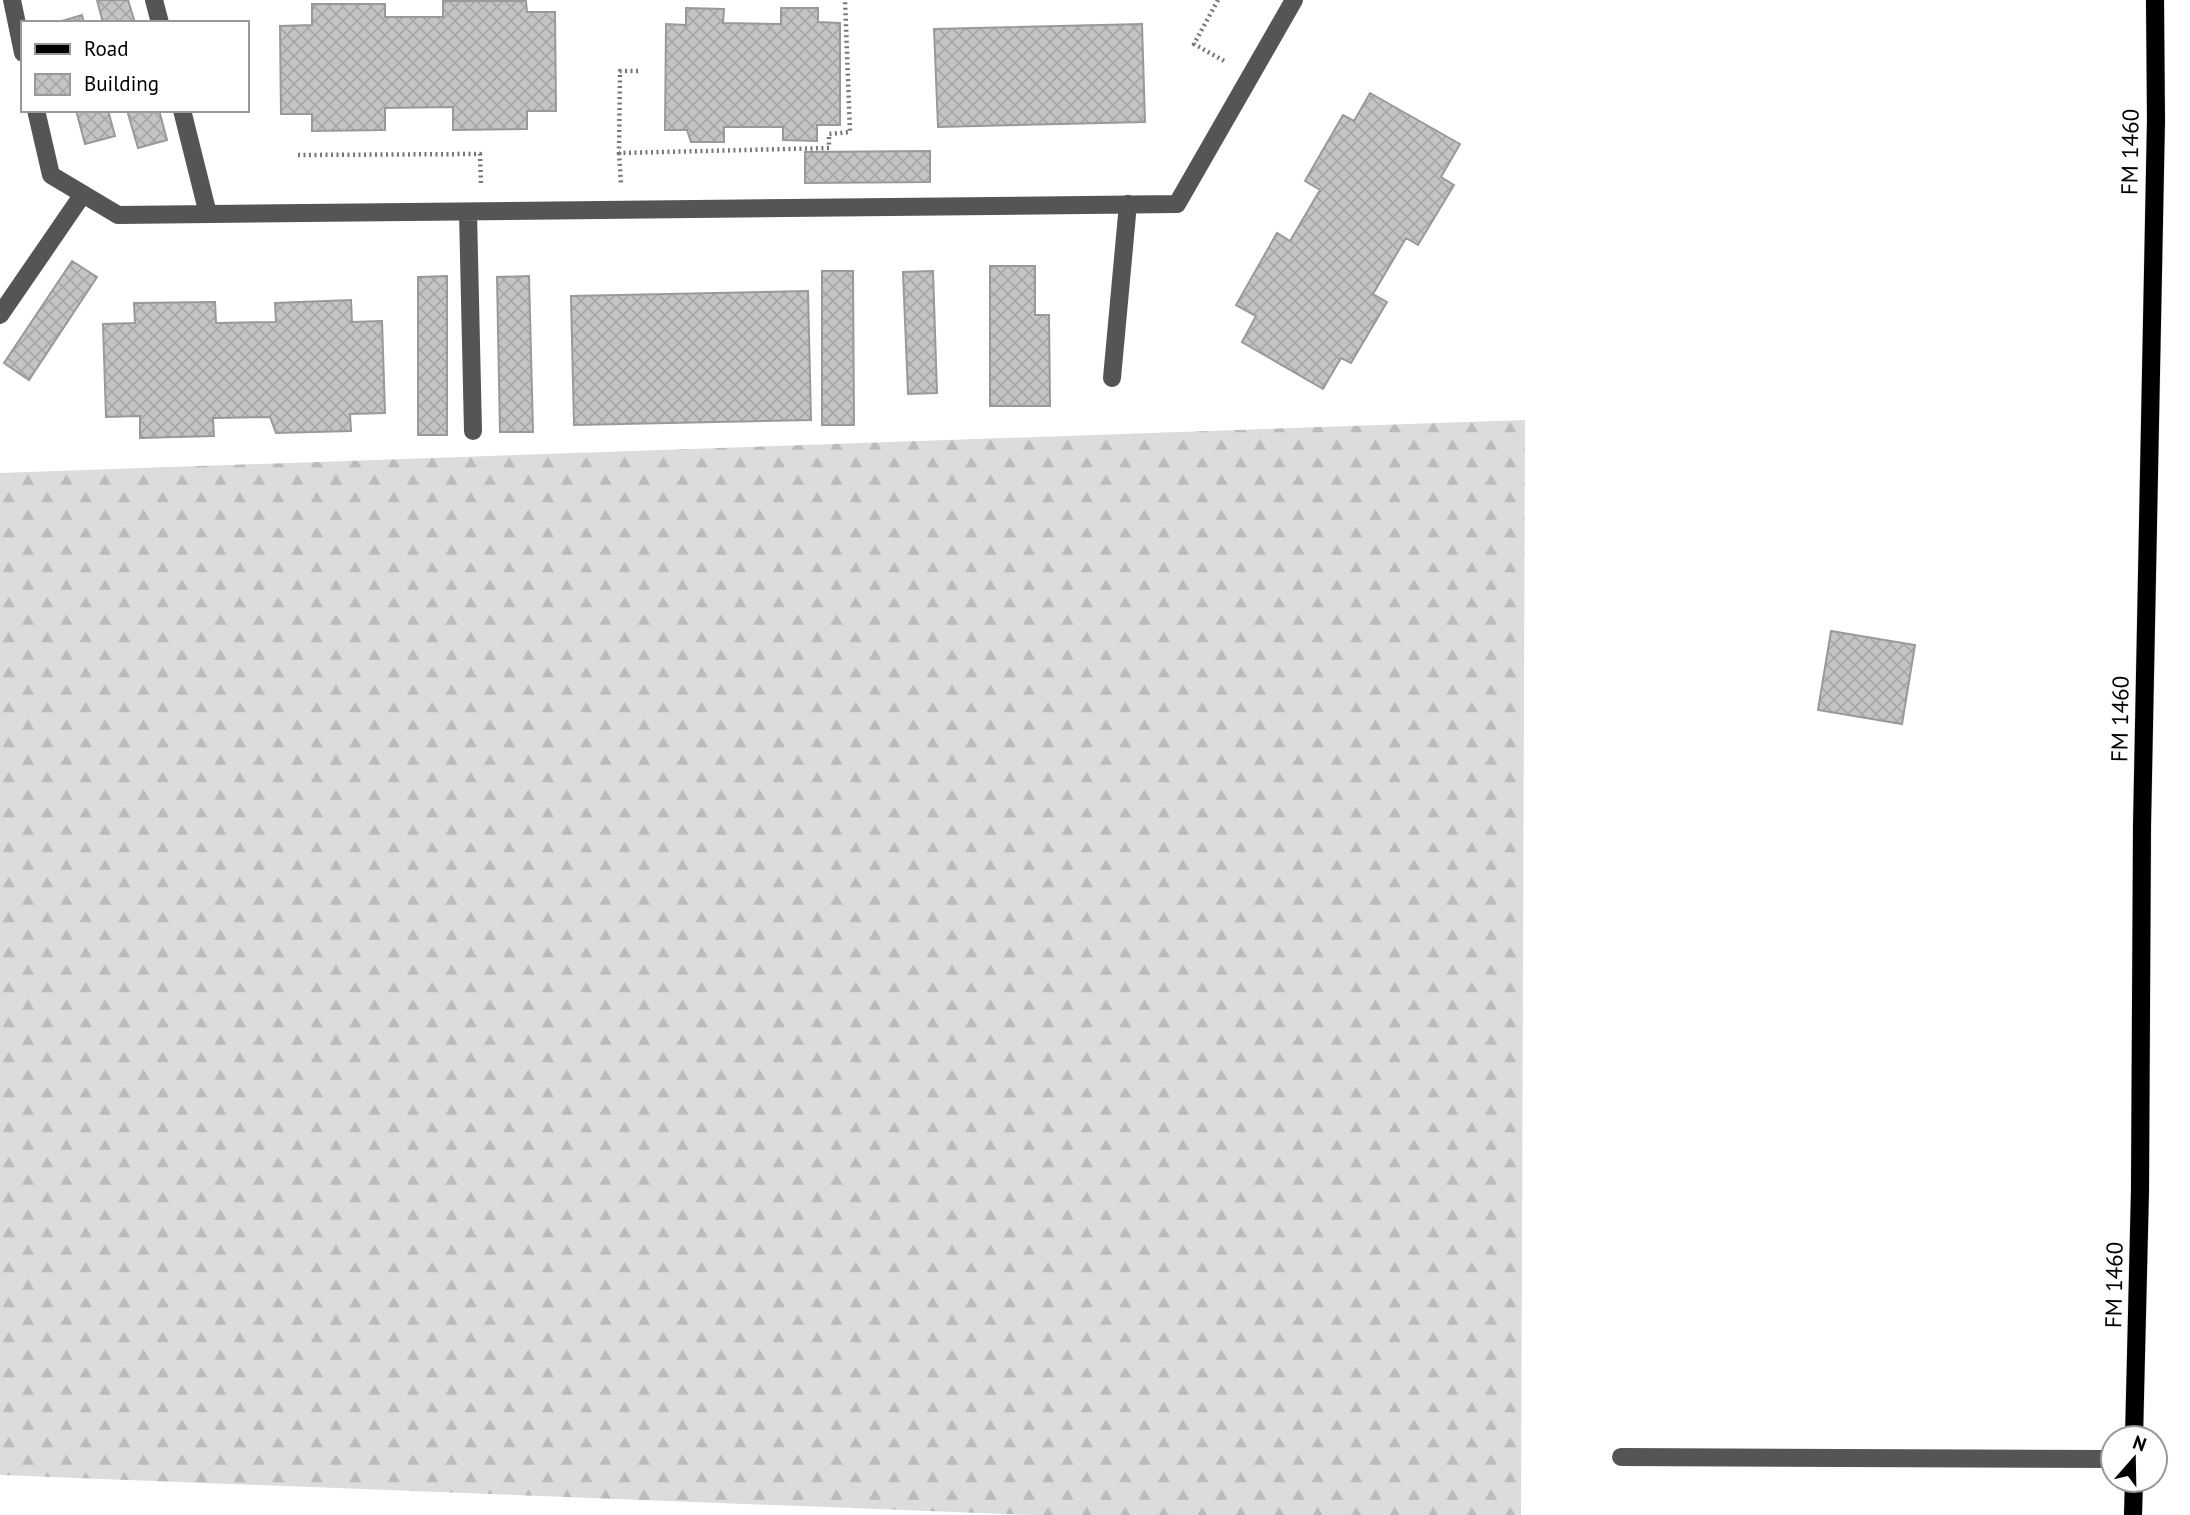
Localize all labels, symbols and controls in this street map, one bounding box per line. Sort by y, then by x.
legend [21,21,248,112]
text: Road [84,35,128,62]
text: Building [84,70,159,97]
street label: FM 1460 [2114,109,2145,195]
street label: FM 1460 [2104,676,2135,762]
street label: FM 1460 [2098,1242,2129,1328]
north arrow [2099,1424,2169,1494]
text: N [2130,1430,2150,1456]

